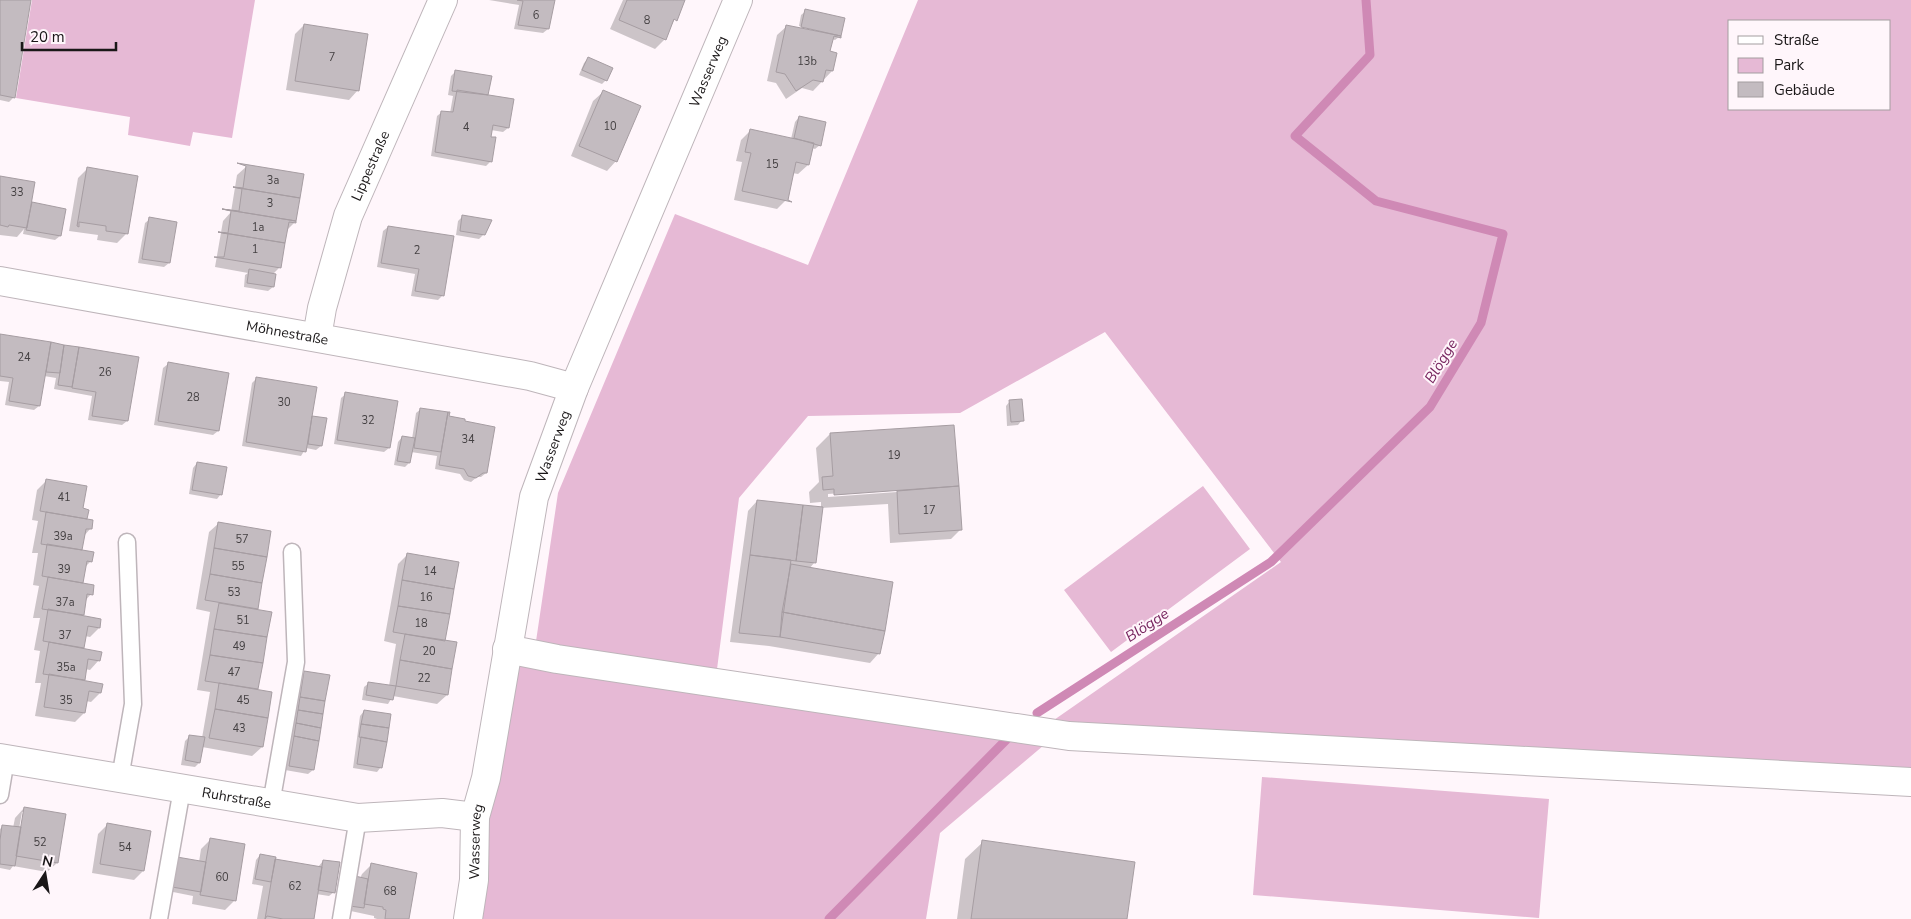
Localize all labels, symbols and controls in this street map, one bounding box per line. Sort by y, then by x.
house number: 6 [533,8,540,23]
house number: 8 [644,13,651,28]
scale bar [22,20,116,52]
legend [1728,20,1891,110]
text: 20 m [30,27,65,47]
text: Straße [1774,30,1819,50]
street label: Wasserweg [684,33,731,110]
house number: 7 [329,50,335,65]
house number: 13b [797,54,817,69]
text: Park [1774,55,1804,75]
text: Gebäude [1774,80,1835,100]
house number: 10 [603,119,617,134]
house number: 4 [463,120,470,135]
street label: Lippestraße [346,128,394,204]
house number: 15 [765,157,779,172]
house number: 3a [267,173,279,188]
house number: 33 [10,185,24,200]
house number: 3 [267,196,273,211]
house number: 1a [252,220,264,235]
house number: 1 [252,242,258,257]
house number: 2 [414,243,420,258]
street label: Möhnestraße [245,316,330,349]
water label: Blögge [1420,335,1462,387]
house number: 24 [17,350,31,365]
house number: 26 [98,365,112,380]
house number: 28 [186,390,200,405]
house number: 30 [277,395,291,410]
street label: Wasserweg [531,408,575,485]
house number: 32 [361,413,375,428]
house number: 34 [461,432,475,447]
house number: 19 [887,448,901,463]
house number: 41 [57,490,71,505]
house number: 17 [922,503,936,518]
house number: 39a [53,529,73,544]
house number: 57 [235,532,249,547]
house number: 55 [231,559,245,574]
house number: 39 [57,562,71,577]
house number: 14 [423,564,437,579]
house number: 53 [227,585,241,600]
house number: 16 [419,590,433,605]
house number: 37a [55,595,75,610]
water label: Blögge [1121,603,1173,647]
house number: 51 [236,613,250,628]
house number: 18 [414,616,428,631]
house number: 37 [58,628,72,643]
house number: 49 [232,639,246,654]
house number: 20 [422,644,436,659]
house number: 35a [56,660,76,675]
house number: 47 [227,665,241,680]
house number: 22 [417,671,431,686]
house number: 35 [59,693,73,708]
house number: 45 [236,693,250,708]
house number: 43 [232,721,246,736]
street label: Ruhrstraße [201,783,273,813]
street label: Wasserweg [465,802,488,879]
house number: 52 [33,835,47,850]
house number: 54 [118,840,132,855]
north arrow [20,849,70,899]
text: N [40,851,55,872]
house number: 60 [215,870,229,885]
house number: 62 [288,879,302,894]
house number: 68 [383,884,397,899]

